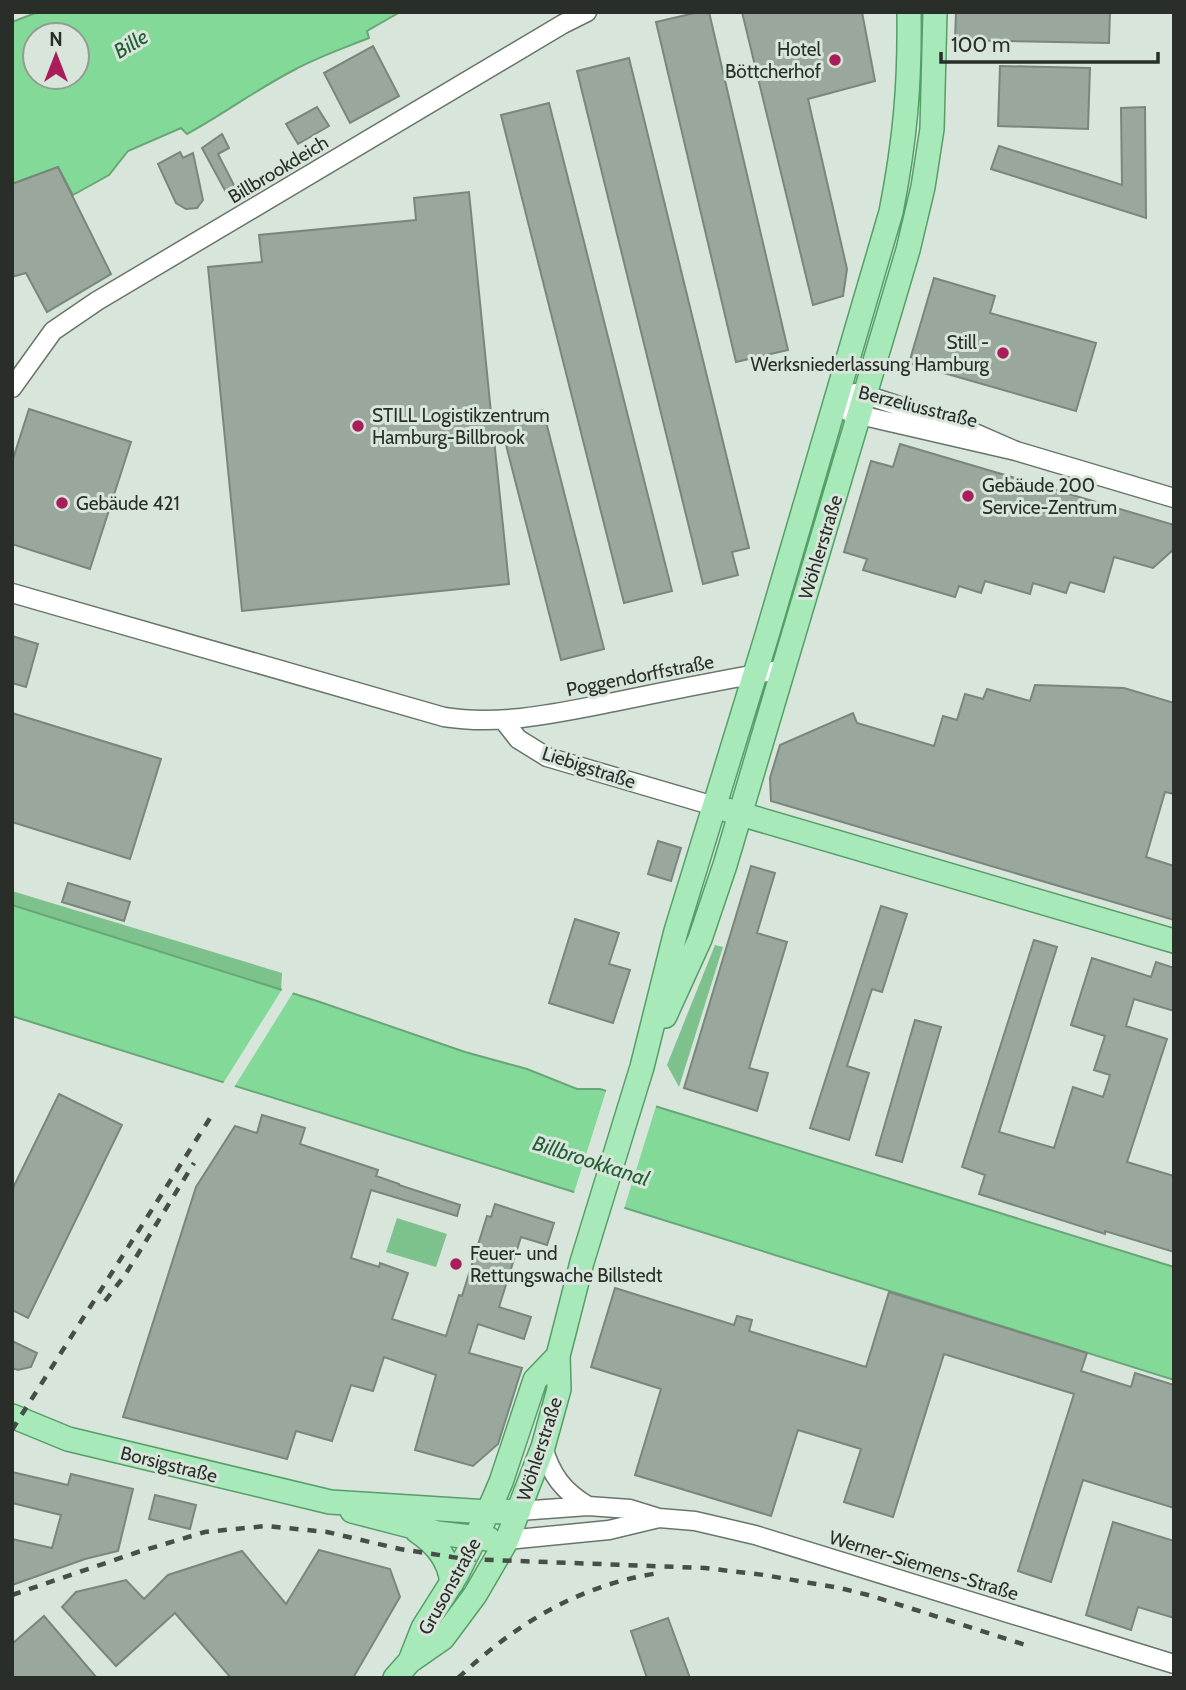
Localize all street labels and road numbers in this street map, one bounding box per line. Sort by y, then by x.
street label: Billbrookdeich [224,131,333,208]
street label: Berzeliusstraße [856,381,980,432]
street label: Wöhlerstraße [794,492,847,602]
street label: Poggendorffstraße [564,650,716,701]
street label: Liebigstraße [539,742,639,794]
street label: Wöhlerstraße [512,1394,567,1504]
street label: Borsigstraße [118,1441,220,1488]
street label: Werner-Siemens-Straße [826,1526,1022,1605]
street label: Grusonstraße [413,1533,486,1639]

